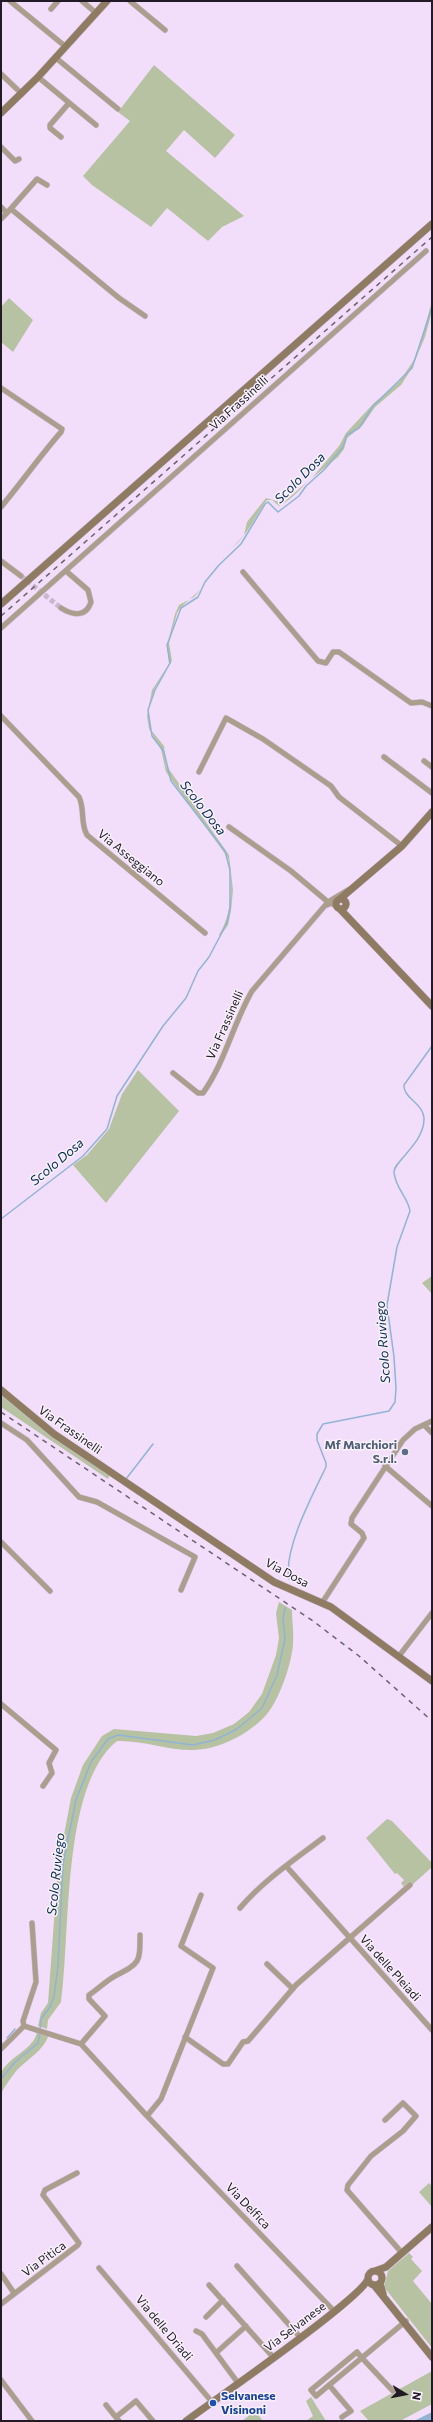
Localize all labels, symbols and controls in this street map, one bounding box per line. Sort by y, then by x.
street label: Via Frassinelli [207,373,271,433]
water label: Scolo Dosa [271,449,329,507]
water label: Scolo Dosa [177,777,229,839]
street label: Via Asseggiano [95,827,167,889]
street label: Via Frassinelli [203,988,247,1062]
water label: Scolo Dosa [27,1135,87,1189]
water label: Scolo Ruviego [372,1300,394,1384]
street label: Via Frassinelli [36,1403,104,1457]
place label: Mf Marchiori S.r.l. [324,1438,397,1466]
marker: Mf Marchiori S.r.l. [400,1447,410,1457]
street label: Via Dosa [263,1555,311,1591]
water label: Scolo Ruviego [44,1832,68,1916]
street label: Via delle Pleiadi [356,1932,424,2004]
street label: Via Delfica [223,2180,273,2232]
street label: Via Pitica [19,2238,69,2280]
street label: Via delle Driadi [132,2292,196,2364]
street label: Via Selvanese [261,2299,329,2355]
north arrow [385,2374,425,2414]
place label: Selvanese Visinoni [221,2389,276,2417]
text: N [410,2391,424,2401]
marker: Selvanese Visinoni [208,2398,218,2408]

